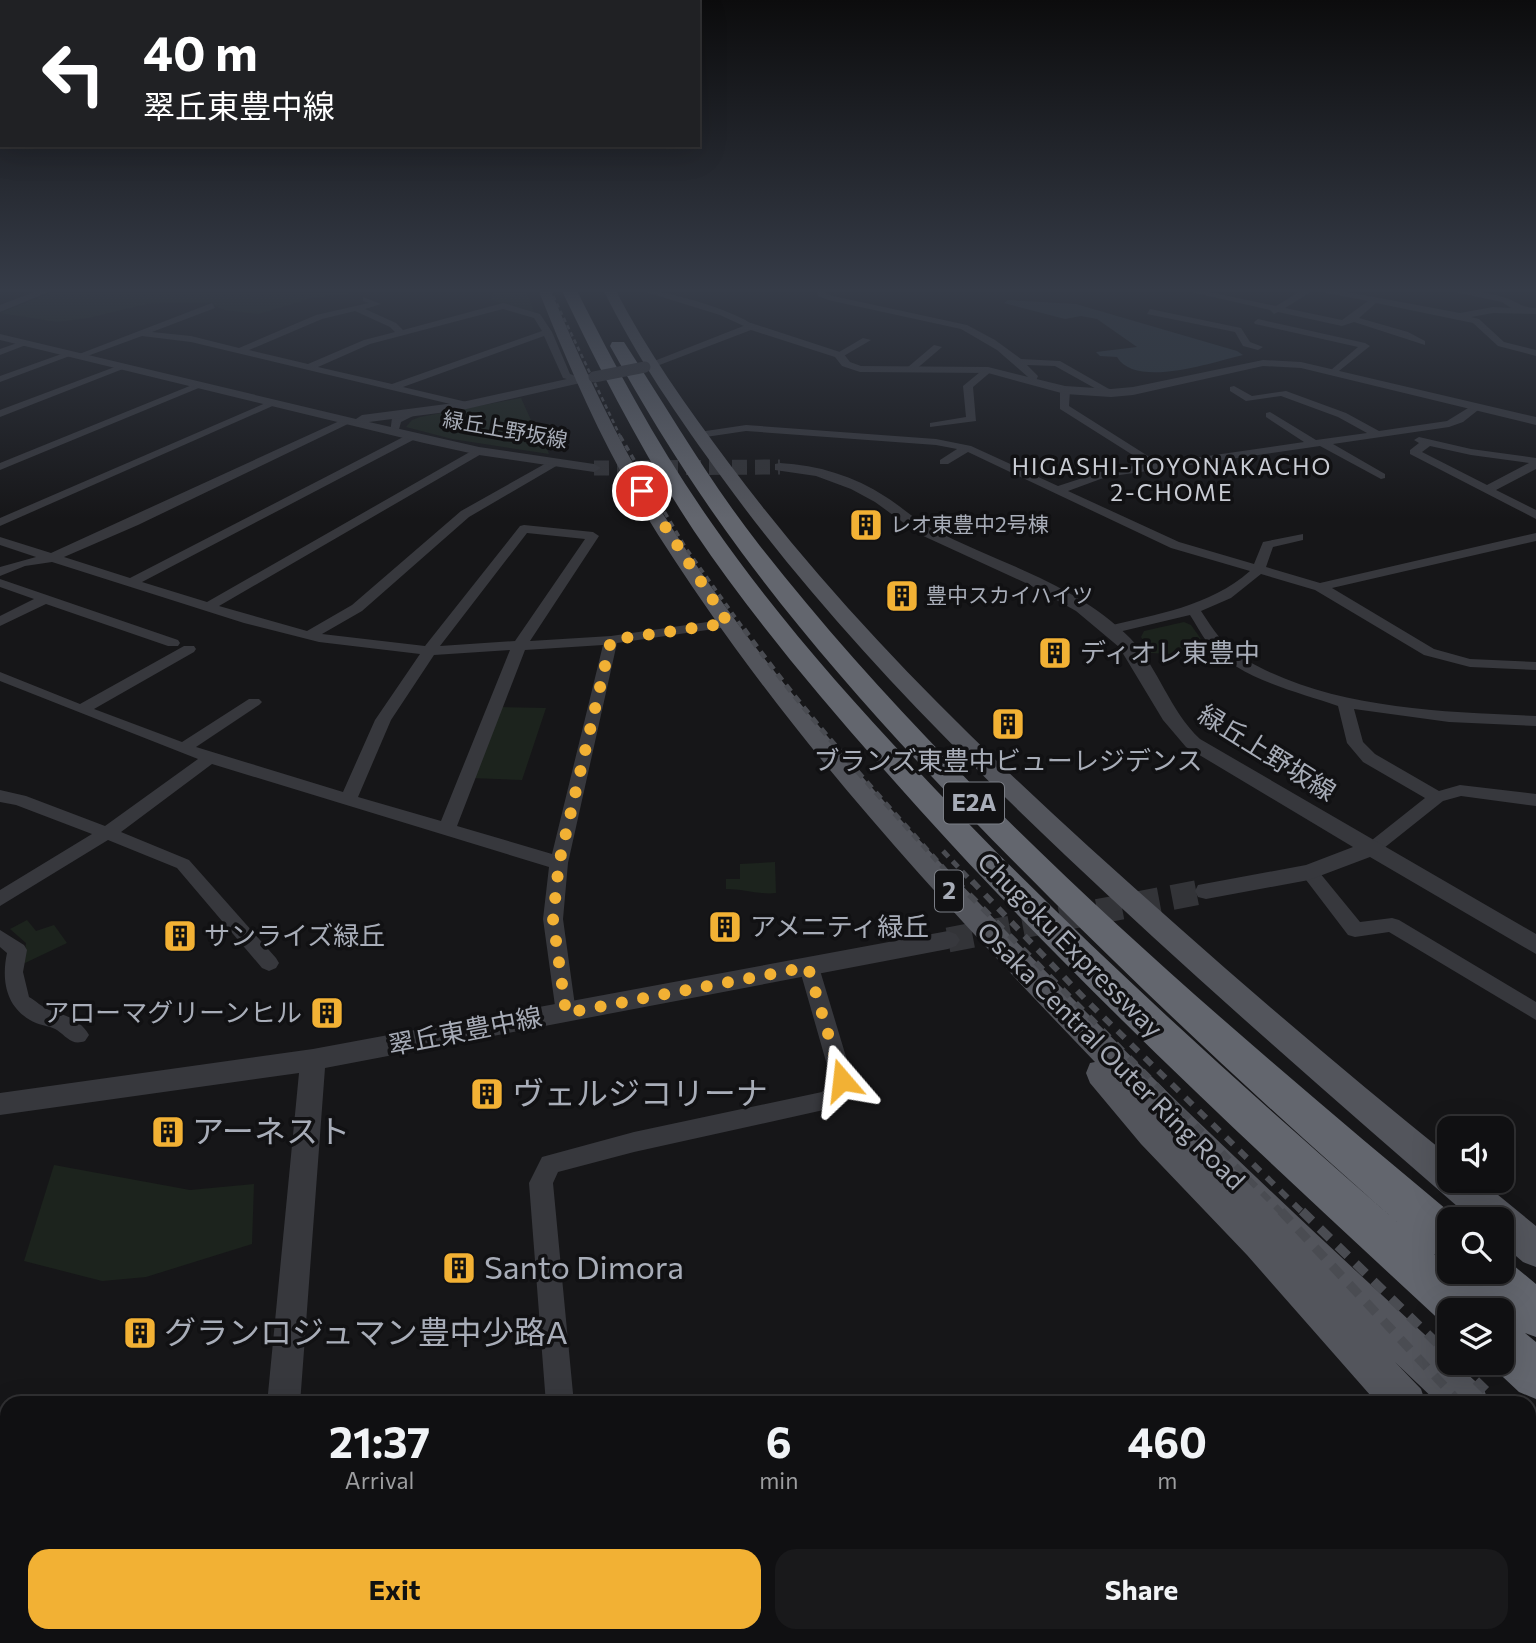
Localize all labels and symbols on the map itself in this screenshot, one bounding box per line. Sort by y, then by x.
street label: 緑丘上野坂線 [441,405,569,452]
district label: HIGASHI-TOYONAKACHO 2-CHOME [1012,452,1332,506]
pin [612,461,672,521]
building icon: レオ東豊中2号棟 [847,506,885,544]
place label: レオ東豊中2号棟 [890,511,1049,536]
building icon: 豊中スカイハイツ [883,577,921,615]
place label: 豊中スカイハイツ [926,582,1093,607]
building icon: ディオレ東豊中 [1036,634,1074,672]
place label: ディオレ東豊中 [1080,636,1260,667]
street label: 緑丘上野坂線 [1193,697,1342,806]
building icon: ブランズ東豊中ビューレジデンス [989,705,1027,743]
place label: ブランズ東豊中ビューレジデンス [814,744,1202,775]
road number: E2A [944,782,1004,824]
street label: Chugoku Expressway [972,845,1170,1043]
road number: 2 [935,870,963,912]
building icon: アメニティ緑丘 [706,908,744,946]
place label: アメニティ緑丘 [750,910,929,941]
street label: Osaka Central Outer Ring Road [972,915,1252,1195]
building icon: サンライズ緑丘 [161,917,199,955]
place label: サンライズ緑丘 [204,919,385,950]
building icon: アローマグリーンヒル [308,994,346,1032]
place label: アローマグリーンヒル [43,996,302,1027]
street label: 翠丘東豊中線 [385,999,544,1060]
position arrow [805,1043,879,1117]
place label: ヴェルジコリーナ [512,1072,768,1112]
building icon: ヴェルジコリーナ [468,1075,506,1113]
place label: アーネスト [192,1110,350,1150]
building icon: アーネスト [149,1113,187,1151]
place label: Santo Dimora [484,1246,684,1286]
building icon: Santo Dimora [440,1249,478,1287]
place label: グランロジュマン豊中少路A [164,1311,568,1351]
building icon: グランロジュマン豊中少路A [121,1314,159,1352]

